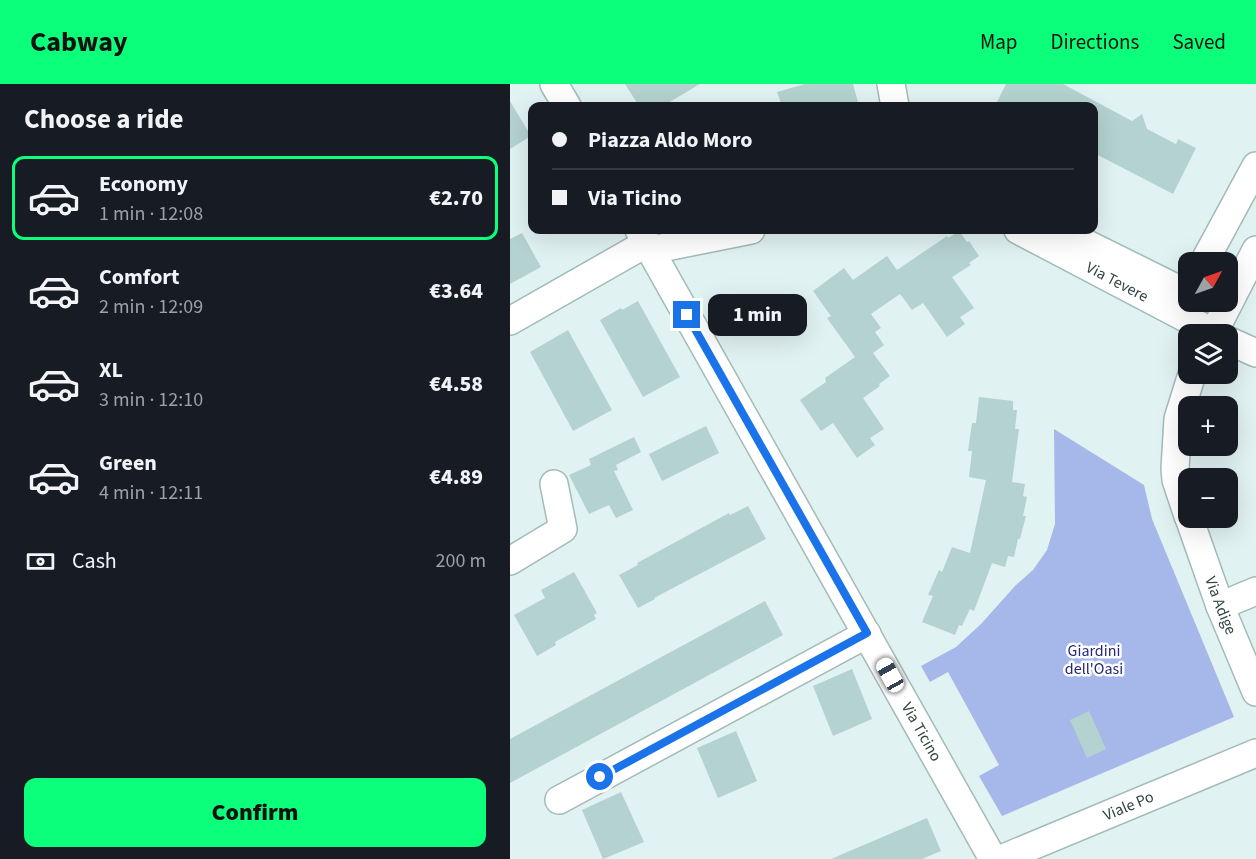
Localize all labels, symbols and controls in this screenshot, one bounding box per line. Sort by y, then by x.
text: Cabway [30,22,128,62]
text: Map [980,27,1018,57]
text: Directions [1051,27,1139,57]
text: Saved [1172,27,1226,57]
text: Choose a ride [24,100,184,139]
text: Piazza Aldo Moro [588,124,753,156]
text: Economy [99,168,188,200]
icon: car [27,171,81,225]
text: €2.70 [429,182,483,214]
text: Via Ticino [588,182,682,214]
text: 1 min · 12:08 [99,200,203,228]
north arrow [1178,252,1238,312]
map controls [1178,252,1238,528]
street label: Via Tevere [1082,257,1152,308]
text: Comfort [99,261,180,293]
icon: car [27,264,81,318]
text: €3.64 [429,275,483,307]
text: 2 min · 12:09 [99,293,203,321]
callout: 1 min [708,294,807,336]
route end [673,301,700,328]
text: 1 min [733,301,782,329]
button: layers [1178,324,1238,384]
text: XL [99,354,123,386]
icon: car [27,357,81,411]
text: €4.58 [429,368,483,400]
text: 3 min · 12:10 [99,386,203,414]
button: + [1178,396,1238,456]
text: Green [99,447,157,479]
icon: car [27,450,81,504]
text: €4.89 [429,461,483,493]
button: − [1178,468,1238,528]
text: 4 min · 12:11 [99,479,203,507]
icon: cash [24,545,57,578]
text: Cash [72,545,117,577]
text: 200 m [436,547,486,575]
street label: Via Adige [1199,573,1242,638]
park label: Giardini dell'Oasi [1065,640,1123,680]
car [873,655,907,695]
street label: Via Ticino [896,698,947,766]
route start [586,763,613,790]
button: Confirm [24,778,486,847]
street label: Viale Po [1100,786,1157,826]

